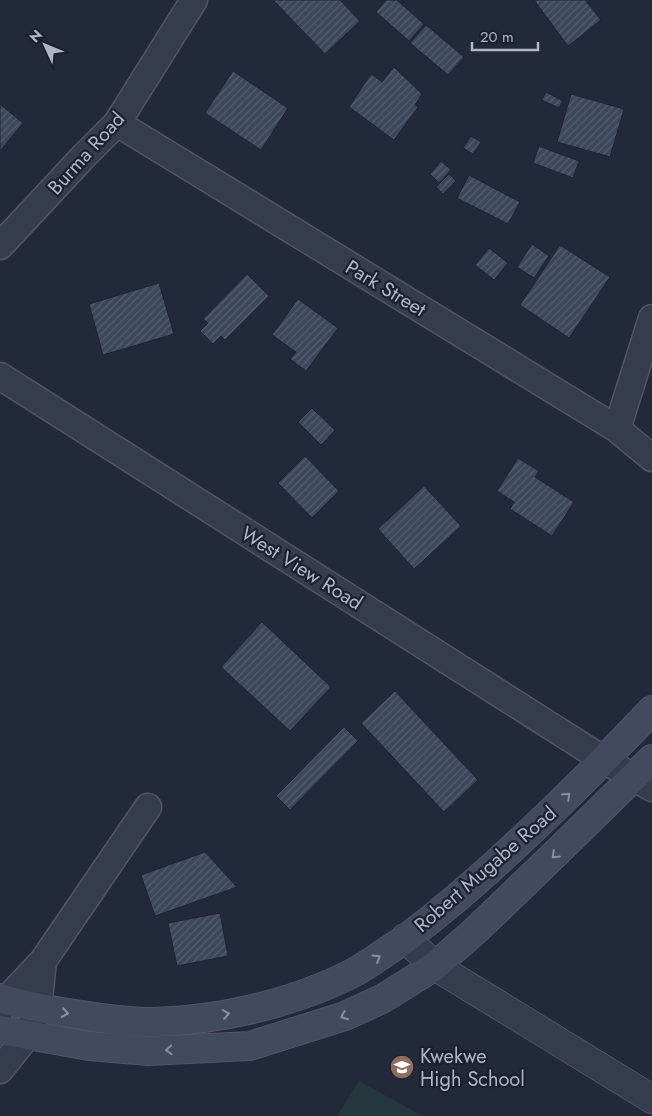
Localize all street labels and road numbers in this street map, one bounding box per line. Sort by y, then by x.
street label: Burma Road [41,105,132,201]
street label: Park Street [340,253,432,324]
street label: West View Road [235,519,368,617]
street label: Robert Mugabe Road [408,799,563,939]

